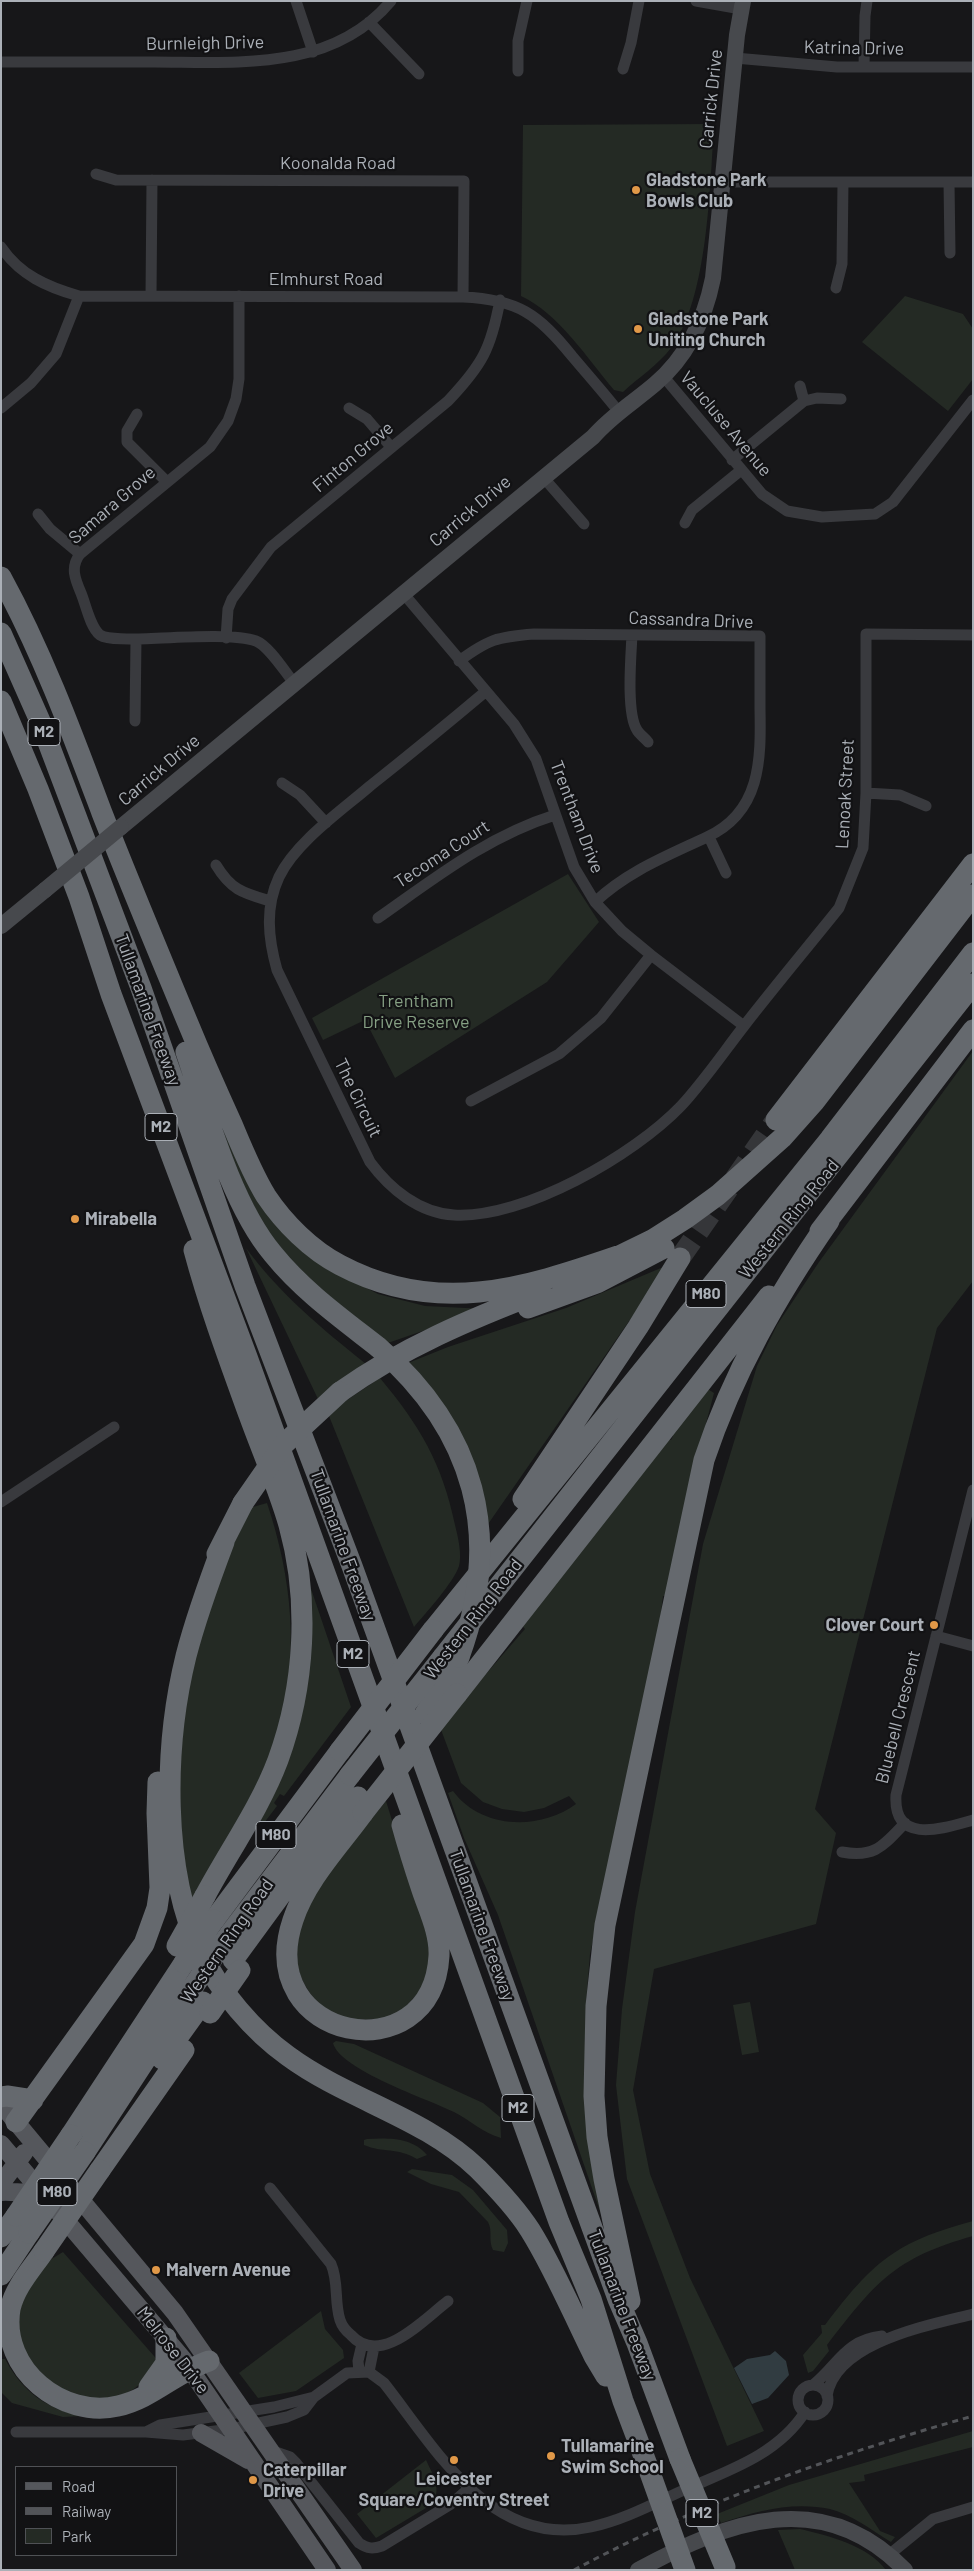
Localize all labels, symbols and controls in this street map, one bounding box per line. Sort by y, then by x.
street label: Burnleigh Drive [146,31,264,55]
street label: Katrina Drive [804,36,904,60]
street label: Carrick Drive [695,48,727,150]
street label: Koonalda Road [280,152,396,174]
place label: Gladstone Park Bowls Club [646,169,767,212]
marker: Gladstone Park Bowls Club [630,184,642,196]
street label: Elmhurst Road [269,268,383,290]
place label: Gladstone Park Uniting Church [648,308,769,350]
marker: Gladstone Park Uniting Church [632,323,644,335]
street label: Vaucluse Avenue [676,367,776,481]
street label: Finton Grove [308,417,398,497]
street label: Samara Grove [64,461,160,549]
street label: Carrick Drive [425,471,515,551]
street label: Cassandra Drive [628,607,754,633]
road number: M2 [28,719,60,746]
street label: Carrick Drive [114,730,204,810]
street label: Lenoak Street [831,738,859,850]
street label: Trentham Drive [546,758,608,876]
street label: Tecoma Court [390,815,494,893]
street label: Tullamarine Freeway [110,931,186,1089]
park label: Trentham Drive Reserve [362,990,470,1032]
street label: The Circuit [330,1055,386,1141]
road number: M2 [145,1114,177,1140]
street label: Western Ring Road [734,1155,844,1283]
place label: Mirabella [85,1208,157,1230]
marker: Mirabella [69,1213,81,1225]
road number: M80 [686,1280,726,1308]
street label: Tullamarine Freeway [305,1466,381,1624]
street label: Western Ring Road [419,1554,527,1684]
place label: Clover Court [825,1614,924,1636]
marker: Clover Court [928,1619,940,1631]
road number: M2 [337,1640,369,1668]
street label: Bluebell Crescent [871,1648,925,1786]
road number: M80 [256,1822,296,1848]
street label: Tullamarine Freeway [444,1846,520,2004]
street label: Western Ring Road [176,1875,278,2007]
road number: M2 [502,2094,534,2122]
road number: M80 [37,2178,77,2206]
street label: Tullamarine Freeway [583,2226,661,2384]
place label: Malvern Avenue [166,2259,291,2281]
marker: Malvern Avenue [150,2264,162,2276]
street label: Melrose Drive [132,2302,214,2398]
place label: Tullamarine Swim School [561,2435,664,2478]
marker: Tullamarine Swim School [545,2450,557,2462]
marker: Leicester Square/Coventry Street [448,2454,460,2466]
place label: Caterpillar Drive [263,2459,347,2502]
legend [15,2466,178,2556]
place label: Leicester Square/Coventry Street [359,2468,549,2510]
marker: Caterpillar Drive [247,2474,259,2486]
text: Road [62,2477,95,2495]
road number: M2 [686,2500,718,2526]
text: Railway [62,2502,111,2520]
text: Park [62,2527,91,2545]

